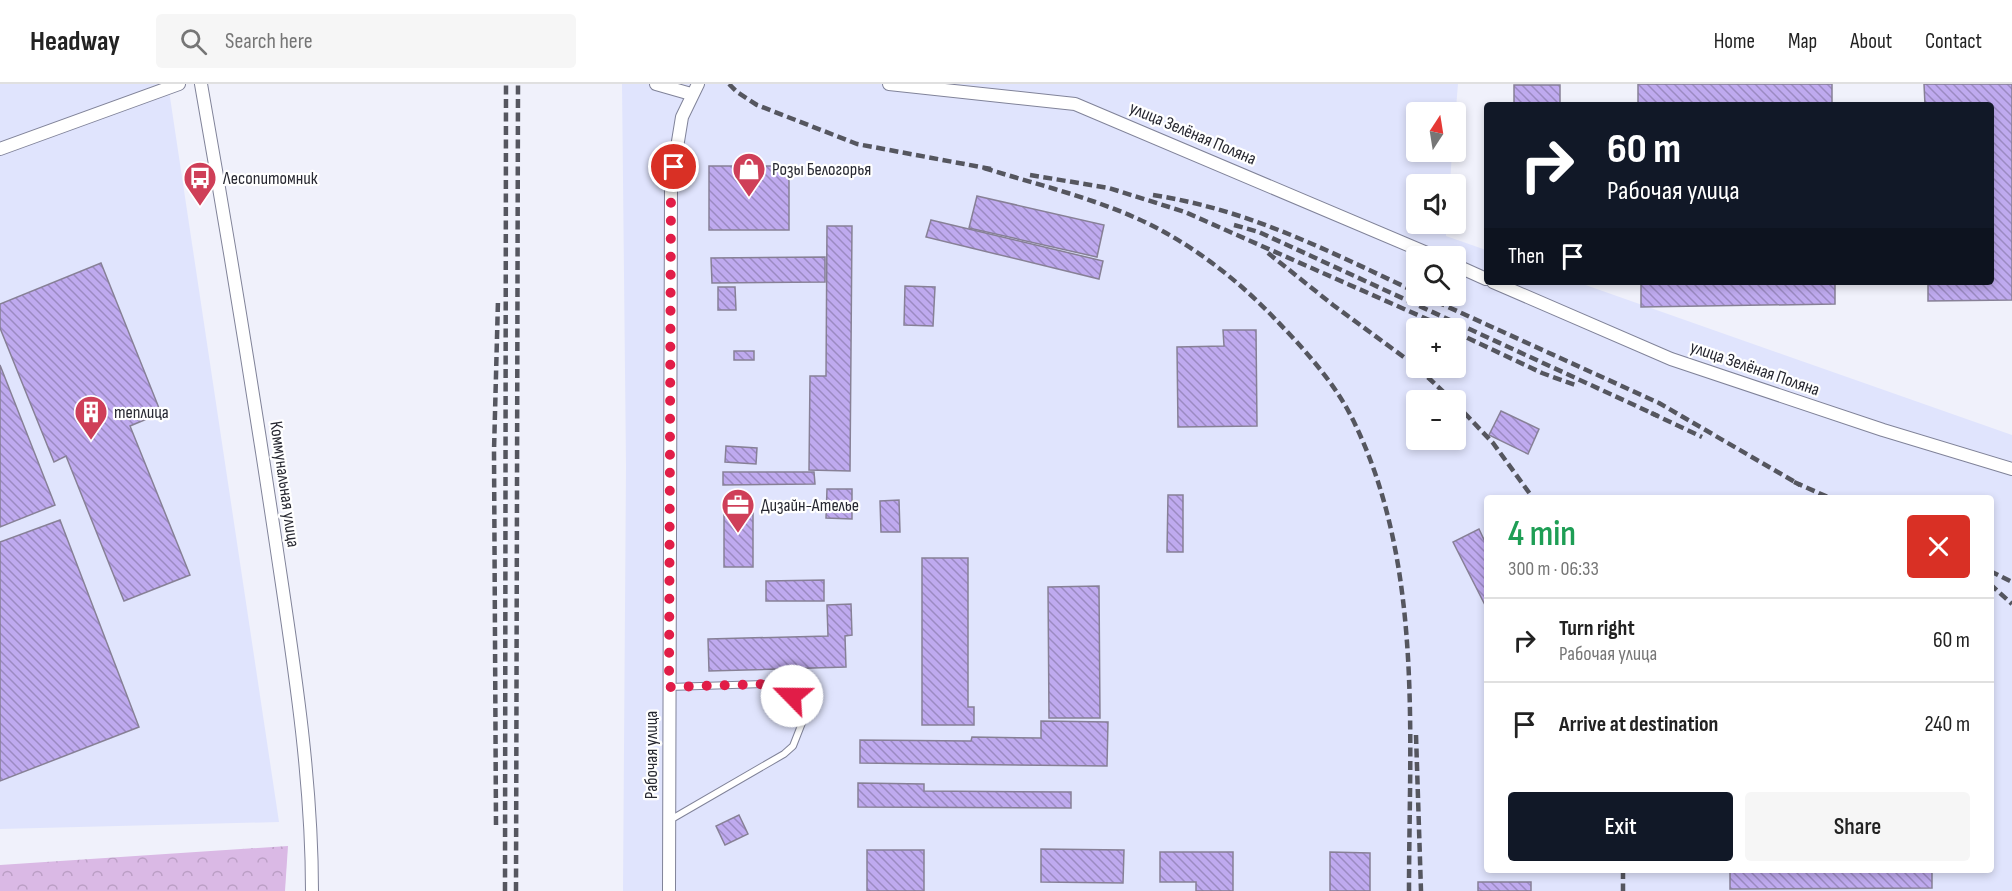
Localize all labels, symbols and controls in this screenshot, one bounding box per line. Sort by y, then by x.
search box [156,14,576,68]
text: Headway [30,25,120,58]
icon: search [177,25,210,58]
text: Search here [225,28,312,55]
text: Home [1714,29,1755,54]
text: Map [1788,29,1817,54]
text: About [1850,29,1892,54]
text: Contact [1925,29,1982,54]
street label: улица Зелёная Поляна [1126,97,1259,170]
north arrow [1406,102,1466,162]
map controls [1406,102,1466,450]
text: 60 m [1607,124,1681,175]
icon: right [1508,126,1586,204]
pin [648,141,699,192]
icon: arrive [657,150,690,183]
shop icon: Розы Белогорья [731,151,767,198]
place label: Розы Белогорья [772,159,871,180]
bus stop icon: Лесопитомник [182,160,218,207]
place label: Лесопитомник [222,168,318,189]
button: sound [1406,174,1466,234]
text: Рабочая улица [1607,175,1740,207]
icon: arrive [1556,240,1589,273]
text: Then [1508,243,1544,270]
button: search [1406,246,1466,306]
button: + [1406,318,1466,378]
street label: улица Зелёная Поляна [1687,336,1822,400]
button: − [1406,390,1466,450]
building icon: теплица [73,394,109,441]
place label: теплица [114,402,169,423]
street label: Коммунальная улица [265,420,304,549]
office icon: Дизайн-Ателье [720,487,756,534]
place label: Дизайн-Ателье [761,495,859,516]
text: 4 min [1508,513,1576,556]
button: close [1907,515,1970,578]
text: 300 m · 06:33 [1508,557,1599,581]
text: Turn right [1559,615,1635,642]
icon: right [1508,624,1541,657]
text: 60 m [1933,627,1970,654]
text: Рабочая улица [1559,642,1657,666]
position arrow [760,664,824,728]
icon: arrive [1508,708,1541,741]
street label: Рабочая улица [641,711,662,799]
text: Arrive at destination [1559,711,1718,738]
text: 240 m [1924,711,1970,738]
button: Exit [1508,792,1733,861]
button: Share [1745,792,1970,861]

